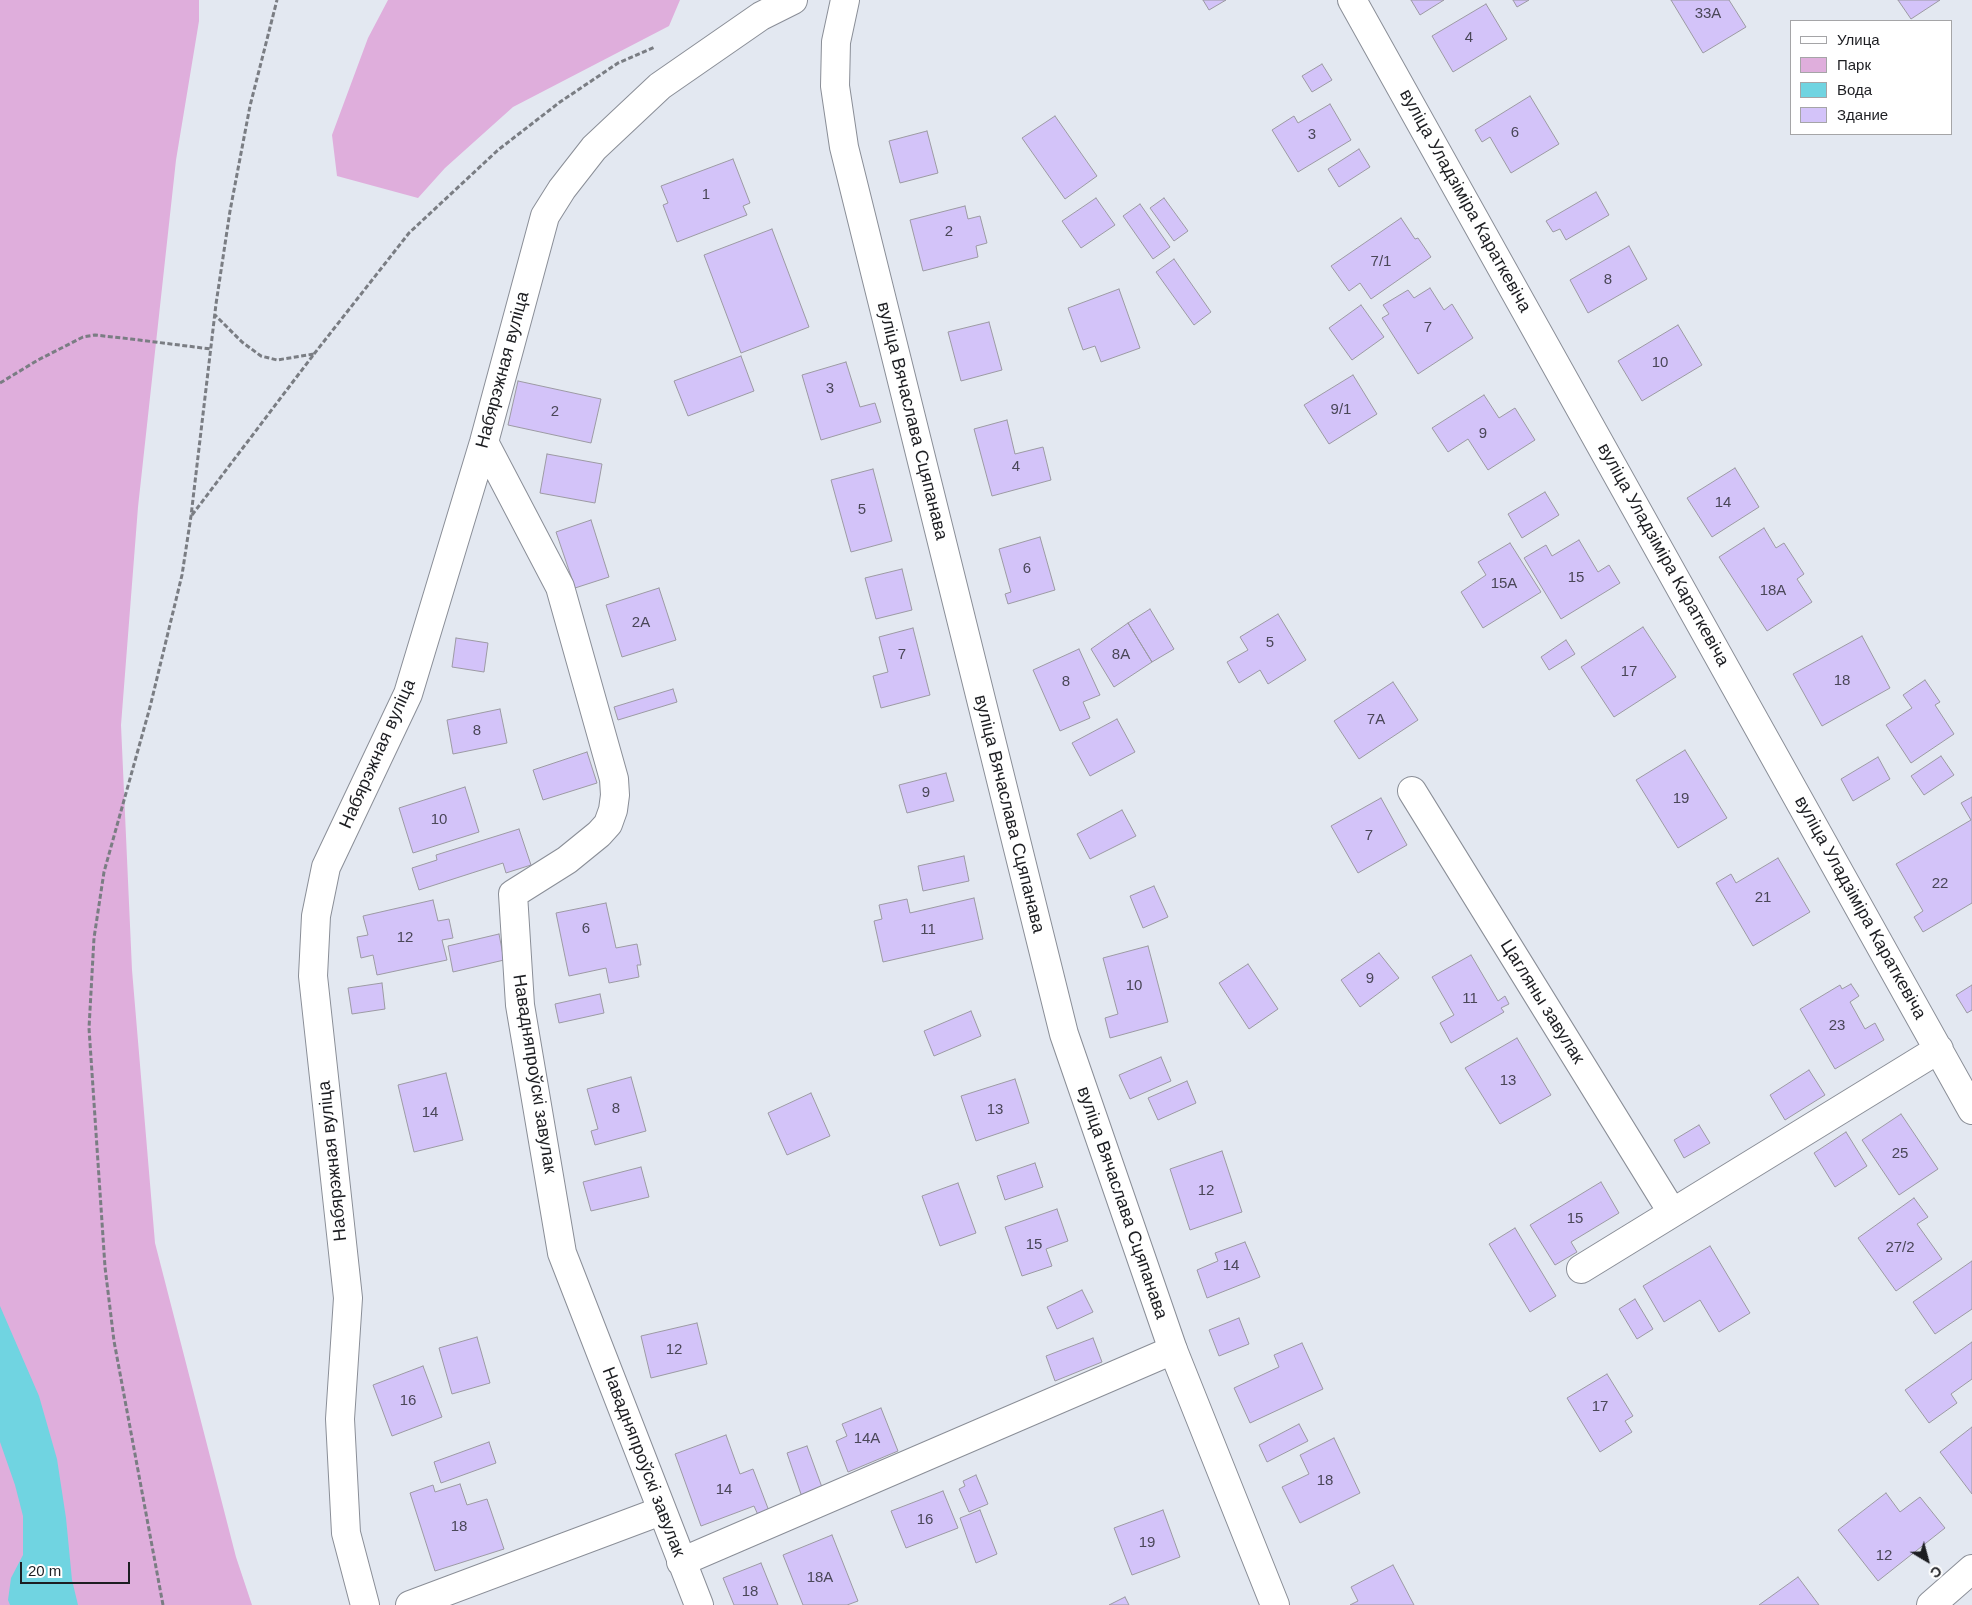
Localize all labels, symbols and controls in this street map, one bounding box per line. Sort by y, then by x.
house number: 33А [1695,5,1721,23]
legend [1790,20,1952,135]
house number: 4 [1465,29,1473,47]
text: Улица [1837,31,1880,48]
text: Парк [1837,56,1871,73]
text: Вода [1837,81,1872,98]
street label: вуліца Уладзіміра Караткевіча [1394,86,1536,316]
text: Здание [1837,106,1888,123]
house number: 6 [1511,124,1519,142]
house number: 3 [1308,126,1316,144]
house number: 1 [702,186,710,204]
house number: 2 [945,223,953,241]
house number: 7/1 [1371,253,1391,271]
house number: 8 [1604,271,1612,289]
street label: Набярэжная вуліца [472,289,534,451]
street label: вуліца Вячаслава Сцяпанава [872,300,952,542]
house number: 7 [1424,319,1432,337]
house number: 10 [1652,354,1668,372]
house number: 3 [826,380,834,398]
house number: 9/1 [1331,401,1351,419]
house number: 2 [551,403,559,421]
house number: 9 [1479,425,1487,443]
street label: вуліца Уладзіміра Караткевіча [1592,440,1734,670]
house number: 4 [1012,458,1020,476]
house number: 14 [1715,494,1731,512]
house number: 5 [858,501,866,519]
house number: 6 [1023,560,1031,578]
house number: 15 [1568,569,1584,587]
house number: 15А [1491,575,1517,593]
house number: 18А [1760,582,1786,600]
house number: 2А [632,614,650,632]
house number: 5 [1266,634,1274,652]
house number: 7 [898,646,906,664]
house number: 8А [1112,646,1130,664]
house number: 17 [1621,663,1637,681]
house number: 18 [1834,672,1850,690]
house number: 8 [1062,673,1070,691]
street label: Набярэжная вуліца [335,676,421,832]
street label: вуліца Вячаслава Сцяпанава [969,693,1049,935]
house number: 7А [1367,711,1385,729]
house number: 8 [473,722,481,740]
house number: 9 [922,784,930,802]
house number: 19 [1673,790,1689,808]
street label: вуліца Уладзіміра Караткевіча [1789,793,1931,1023]
house number: 10 [431,811,447,829]
house number: 7 [1365,827,1373,845]
house number: 22 [1932,875,1948,893]
house number: 21 [1755,889,1771,907]
house number: 6 [582,920,590,938]
house number: 11 [920,921,936,939]
house number: 12 [397,929,413,947]
street label: Цагляны завулак [1495,936,1589,1068]
house number: 9 [1366,970,1374,988]
street label: Навадняпроўскі завулак [508,973,560,1175]
house number: 10 [1126,977,1142,995]
house number: 11 [1462,990,1478,1008]
house number: 23 [1829,1017,1845,1035]
house number: 13 [1500,1072,1516,1090]
street label: Набярэжная вуліца [314,1080,352,1242]
street label: вуліца Вячаслава Сцяпанава [1072,1084,1172,1322]
house number: 8 [612,1100,620,1118]
house number: 13 [987,1101,1003,1119]
house number: 14 [422,1104,438,1122]
house number: 25 [1892,1145,1908,1163]
house number: 12 [1198,1182,1214,1200]
house number: 15 [1567,1210,1583,1228]
house number: 15 [1026,1236,1042,1254]
house number: 27/2 [1885,1239,1915,1257]
house number: 14 [1223,1257,1239,1275]
house number: 12 [666,1341,682,1359]
street label: Навадняпроўскі завулак [597,1364,689,1560]
house number: 16 [400,1392,416,1410]
house number: 17 [1592,1398,1608,1416]
house number: 14А [854,1430,880,1448]
house number: 18 [1317,1472,1333,1490]
house number: 14 [716,1481,732,1499]
house number: 16 [917,1511,933,1529]
house number: 18 [451,1518,467,1536]
house number: 19 [1139,1534,1155,1552]
north arrow [1902,1535,1952,1585]
house number: 12 [1876,1547,1892,1565]
scale bar [22,1552,132,1584]
text: 20 m [28,1562,61,1579]
text: С [1927,1563,1945,1581]
house number: 18А [807,1569,833,1587]
house number: 18 [742,1583,758,1601]

